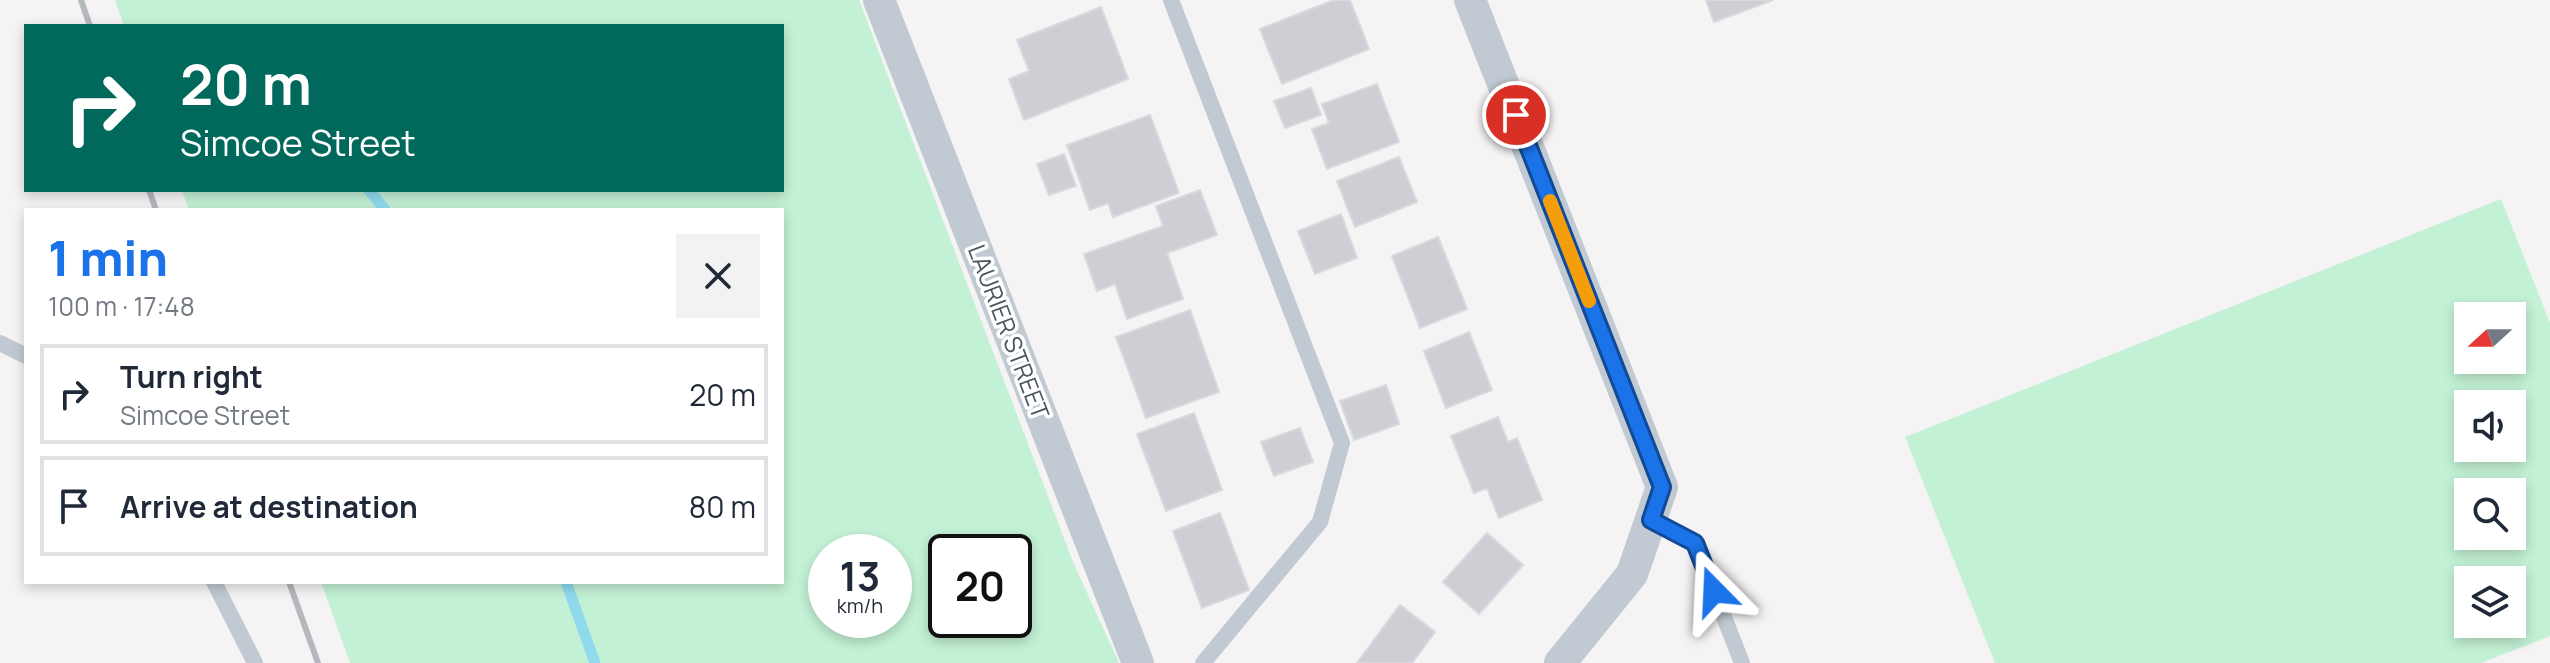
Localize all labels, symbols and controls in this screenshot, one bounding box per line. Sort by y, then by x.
text: 20 m [180,45,312,122]
icon: right [48,56,152,160]
pin [1482,81,1550,149]
icon: arrive [1494,93,1538,137]
text: Simcoe Street [180,118,416,167]
text: 1 min [48,225,168,290]
button: close [676,234,760,318]
street label: LAURIER STREET [961,240,1058,424]
text: 100 m · 17:48 [48,288,195,324]
north arrow [2454,302,2526,374]
map controls [2454,302,2526,638]
text: Turn right [120,356,263,397]
icon: right [52,372,96,416]
text: 20 m [689,374,756,415]
button: sound [2454,390,2526,462]
text: Simcoe Street [120,397,290,433]
button: search [2454,478,2526,550]
icon: arrive [52,484,96,528]
text: Arrive at destination [120,486,418,527]
text: 80 m [689,486,756,527]
speed limit sign: 20 [928,534,1032,638]
text: 13 [840,548,880,603]
position arrow [1672,549,1756,633]
button: layers [2454,566,2526,638]
text: km/h [837,592,883,619]

